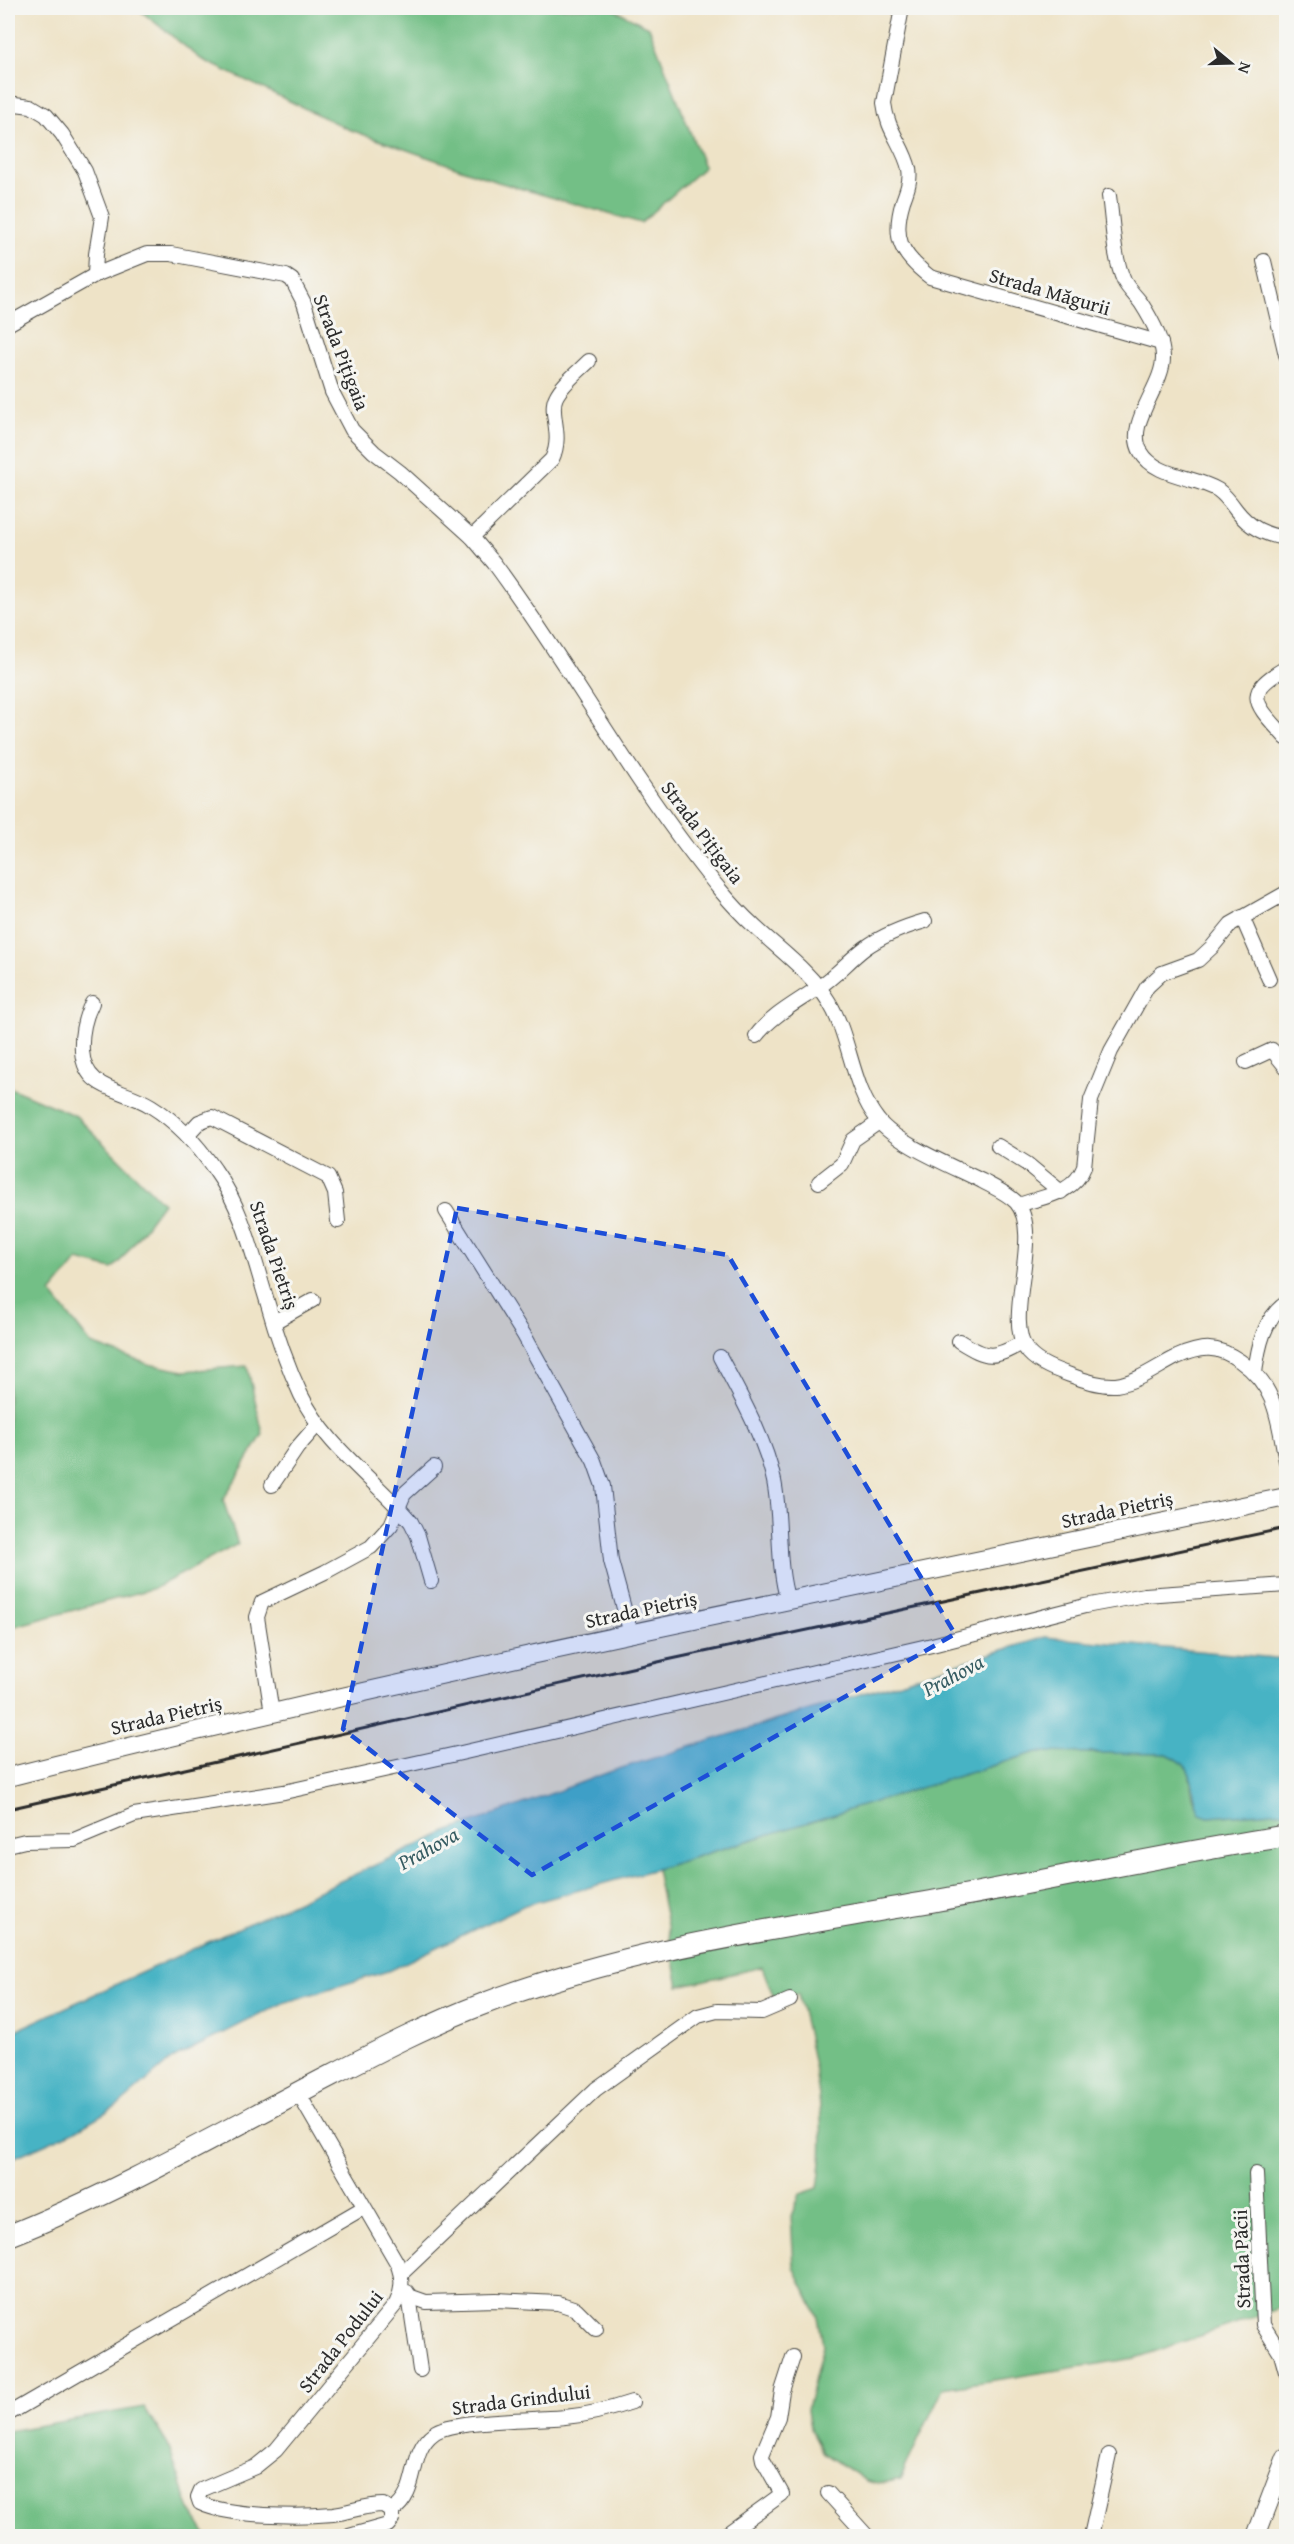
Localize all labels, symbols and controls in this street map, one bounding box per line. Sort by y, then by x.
north arrow [1201,33,1261,93]
text: N [1232,59,1258,77]
street label: Strada Măgurii [986,260,1114,322]
street label: Strada Pițigaia [307,290,378,415]
street label: Strada Pițigaia [655,774,752,890]
street label: Strada Pietriș [243,1197,307,1313]
street label: Strada Pietriș [1058,1483,1176,1535]
street label: Strada Pietriș [582,1583,700,1635]
water label: Prahova [916,1646,989,1705]
street label: Strada Pietriș [107,1688,225,1742]
water label: Prahova [391,1818,464,1878]
street label: Strada Păcii [1225,2209,1257,2309]
street label: Strada Podului [291,2283,390,2399]
street label: Strada Grindului [450,2376,592,2422]

